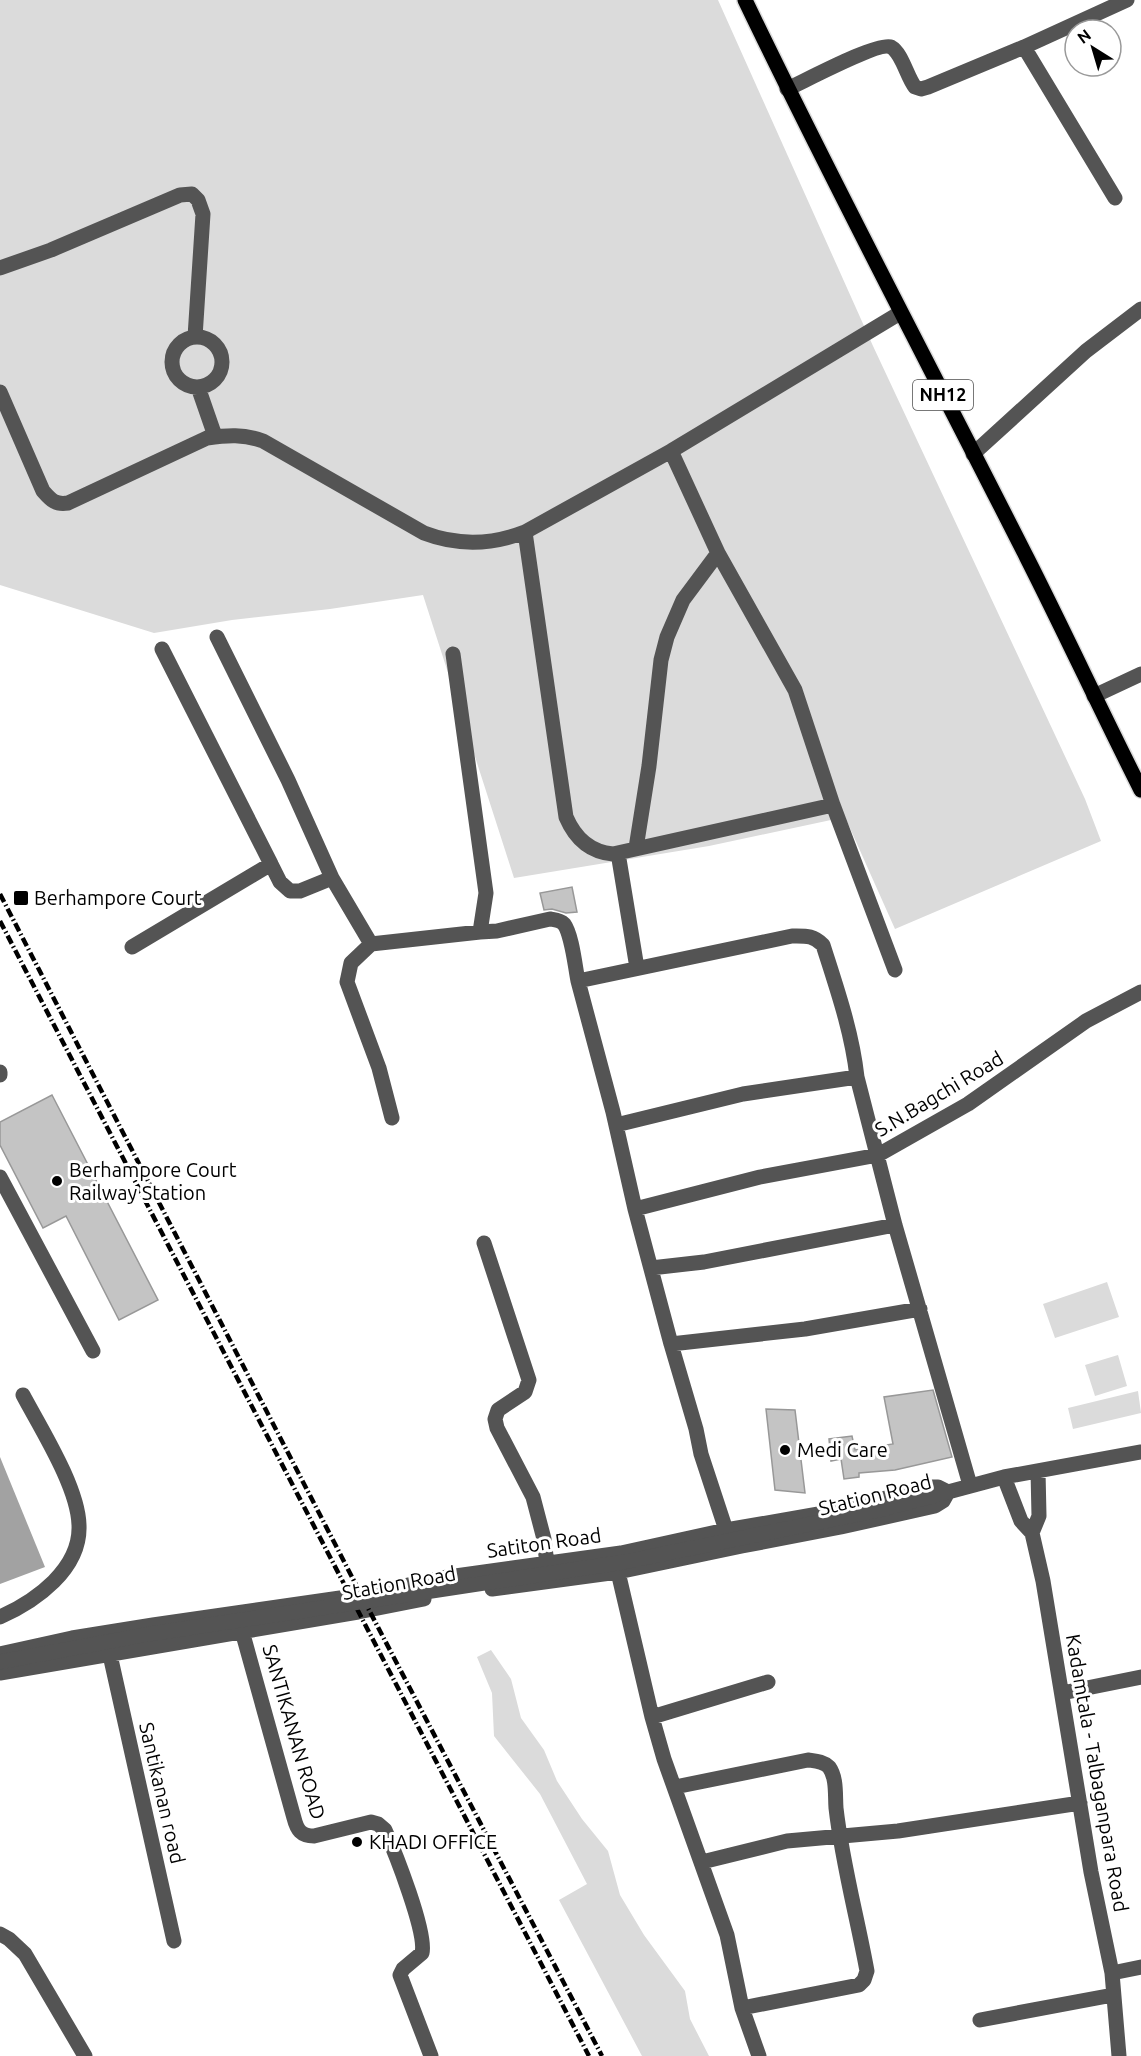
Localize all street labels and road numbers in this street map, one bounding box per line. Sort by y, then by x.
road number: NH12 [913,380,973,410]
street label: S.N.Bagchi Road [870,1046,1007,1141]
street label: Station Road [816,1469,934,1520]
street label: Satiton Road [485,1523,603,1562]
street label: Station Road [340,1561,458,1604]
street label: Kadamtala - Talbaganpara Road [1062,1632,1133,1914]
street label: SANTIKANAN ROAD [258,1642,330,1822]
street label: Santikanan road [135,1720,190,1866]

